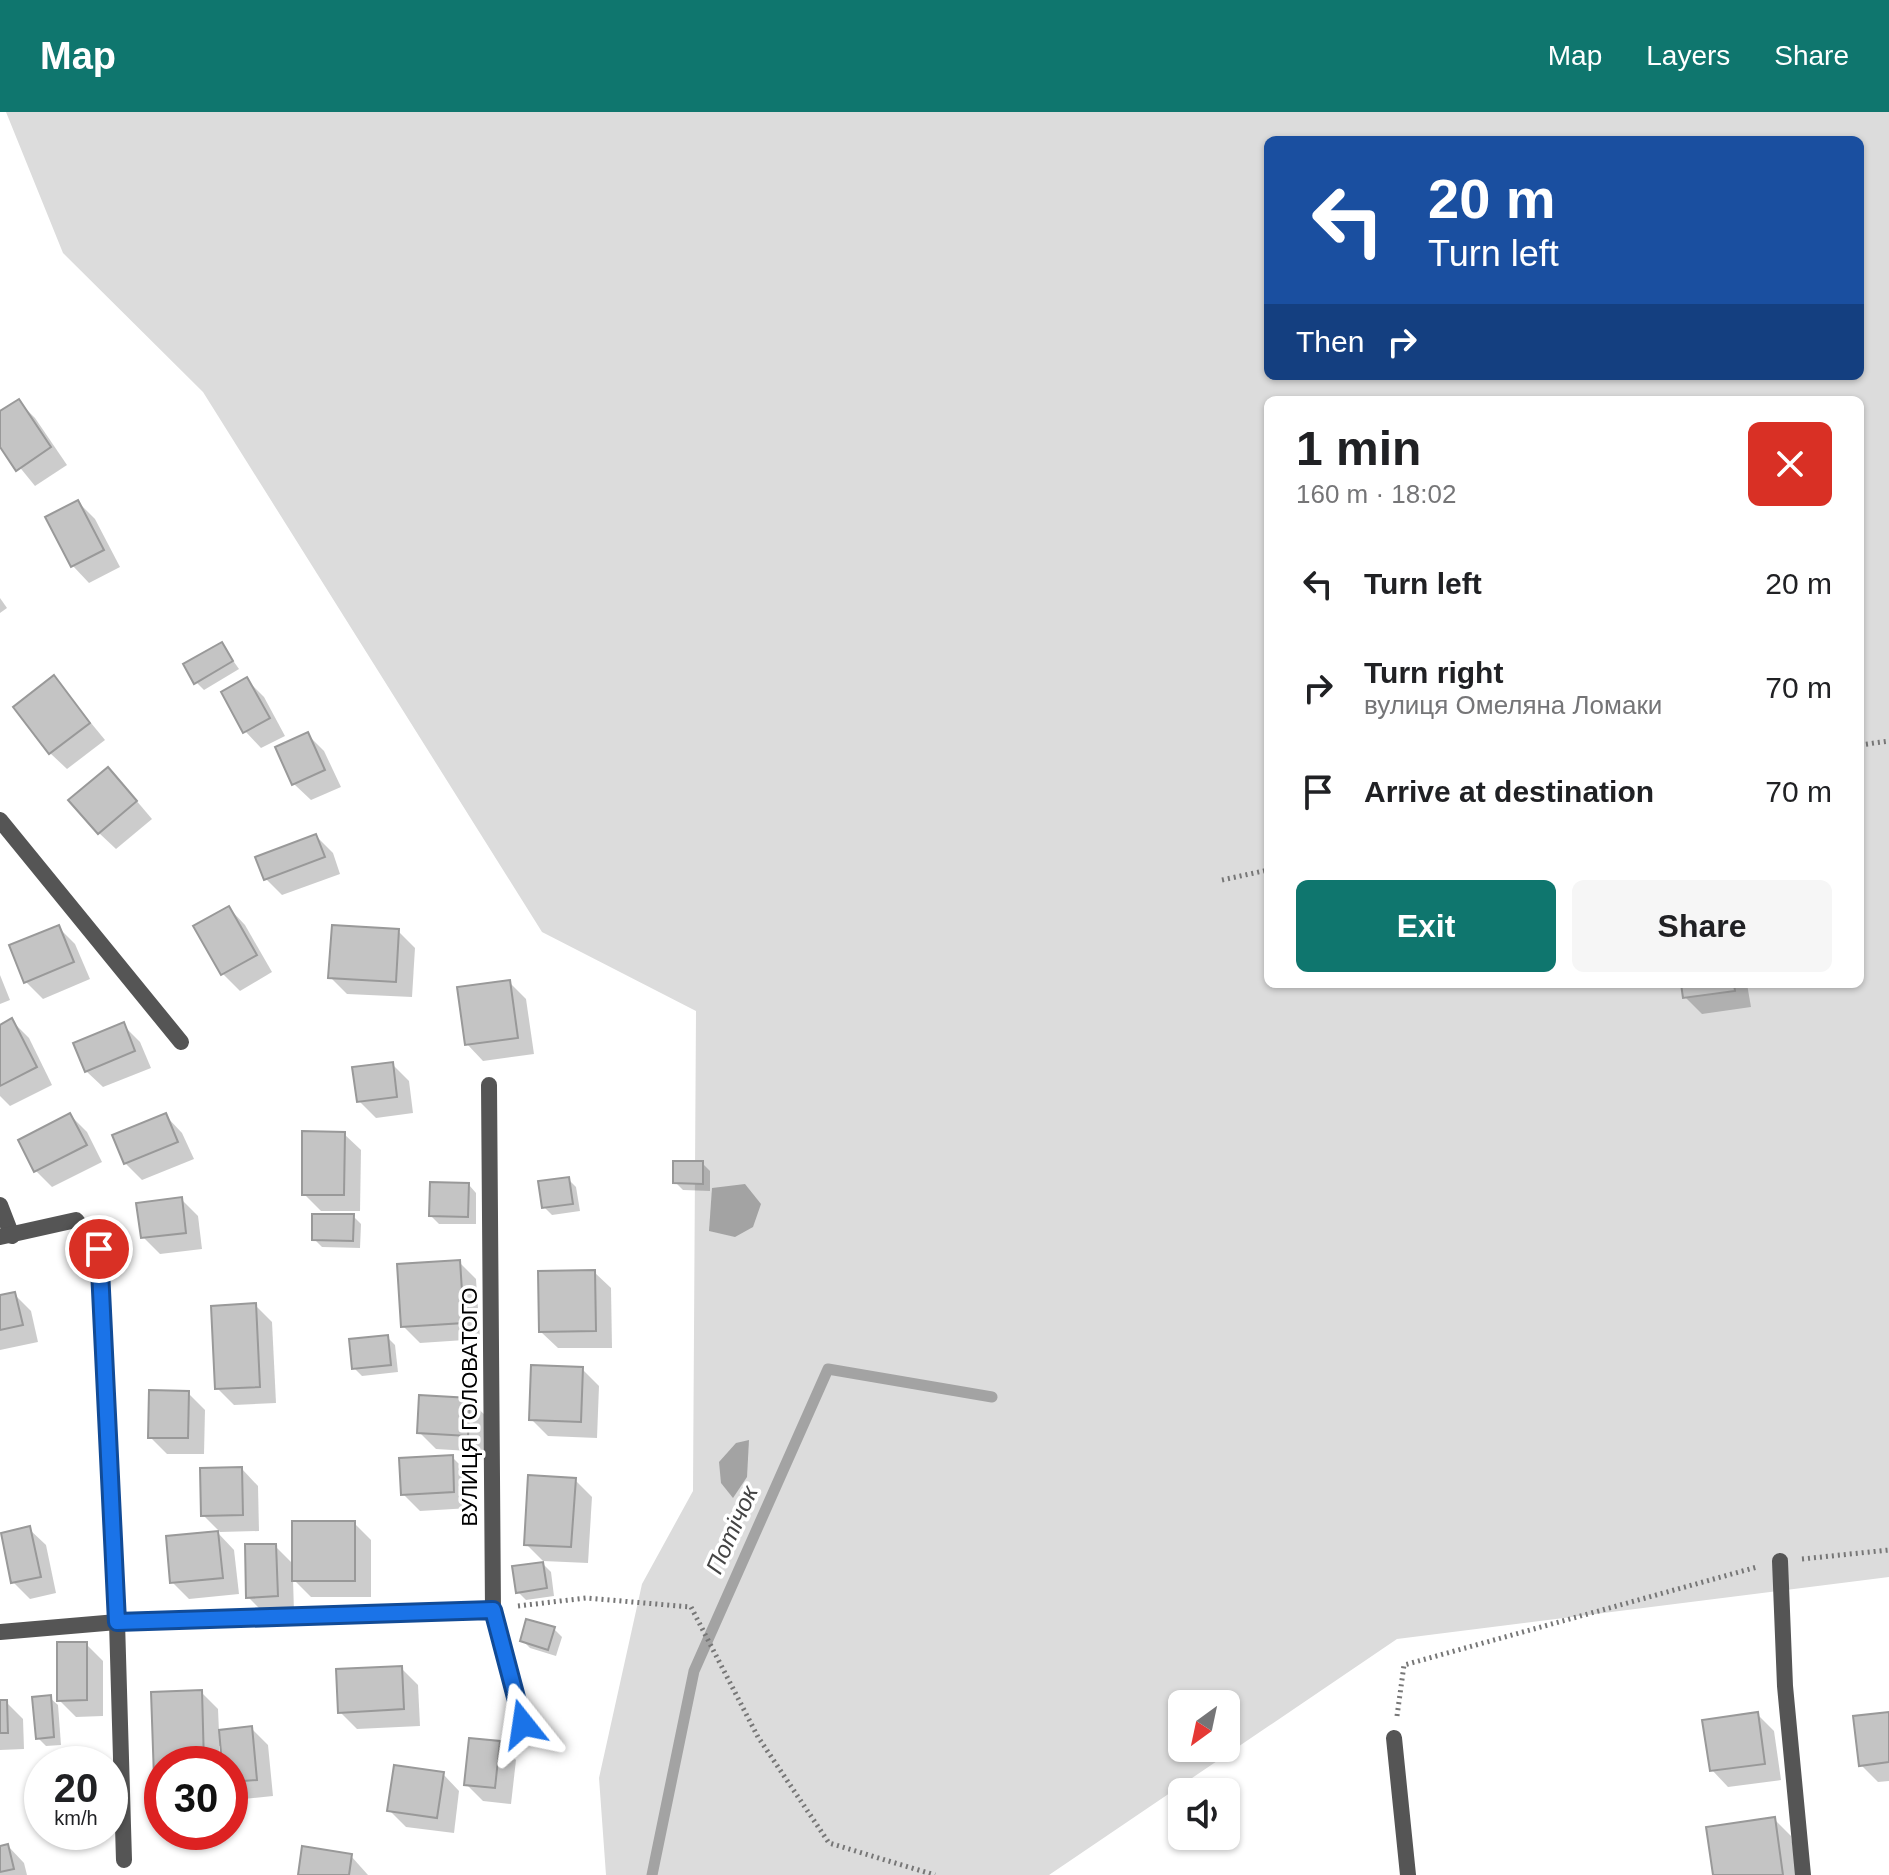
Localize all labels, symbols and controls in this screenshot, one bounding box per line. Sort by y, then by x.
text: Map [40,35,116,77]
text: Map [1548,40,1602,71]
text: Layers [1646,40,1730,71]
text: Share [1774,40,1849,71]
text: 20 m [1428,167,1556,230]
icon: left [1296,168,1400,272]
text: Turn left [1428,233,1559,274]
icon: right [1380,320,1424,364]
text: Then [1296,325,1364,358]
text: 1 min [1296,422,1421,475]
button: close [1748,422,1832,506]
text: 160 m · 18:02 [1296,479,1456,509]
icon: left [1296,562,1340,606]
text: Turn left [1364,567,1482,600]
text: 20 m [1765,567,1832,600]
text: Turn right [1364,656,1503,689]
icon: right [1296,666,1340,710]
text: 70 m [1765,671,1832,704]
text: вулиця Омеляна Ломаки [1364,690,1662,720]
icon: arrive [1296,770,1340,814]
text: Arrive at destination [1364,775,1654,808]
text: 70 m [1765,775,1832,808]
button: Exit [1296,880,1556,972]
button: Share [1572,880,1832,972]
pin [65,1215,133,1283]
icon: arrive [77,1227,121,1271]
street label: ВУЛИЦЯ ГОЛОВАТОГО [457,1287,482,1527]
water label: Потічок [700,1480,763,1578]
position arrow [481,1682,565,1766]
north arrow [1168,1690,1240,1762]
map controls [1168,1690,1240,1850]
speed limit sign: 30 [144,1746,248,1850]
text: 20 [54,1766,98,1810]
button: sound [1168,1778,1240,1850]
text: km/h [54,1807,98,1829]

